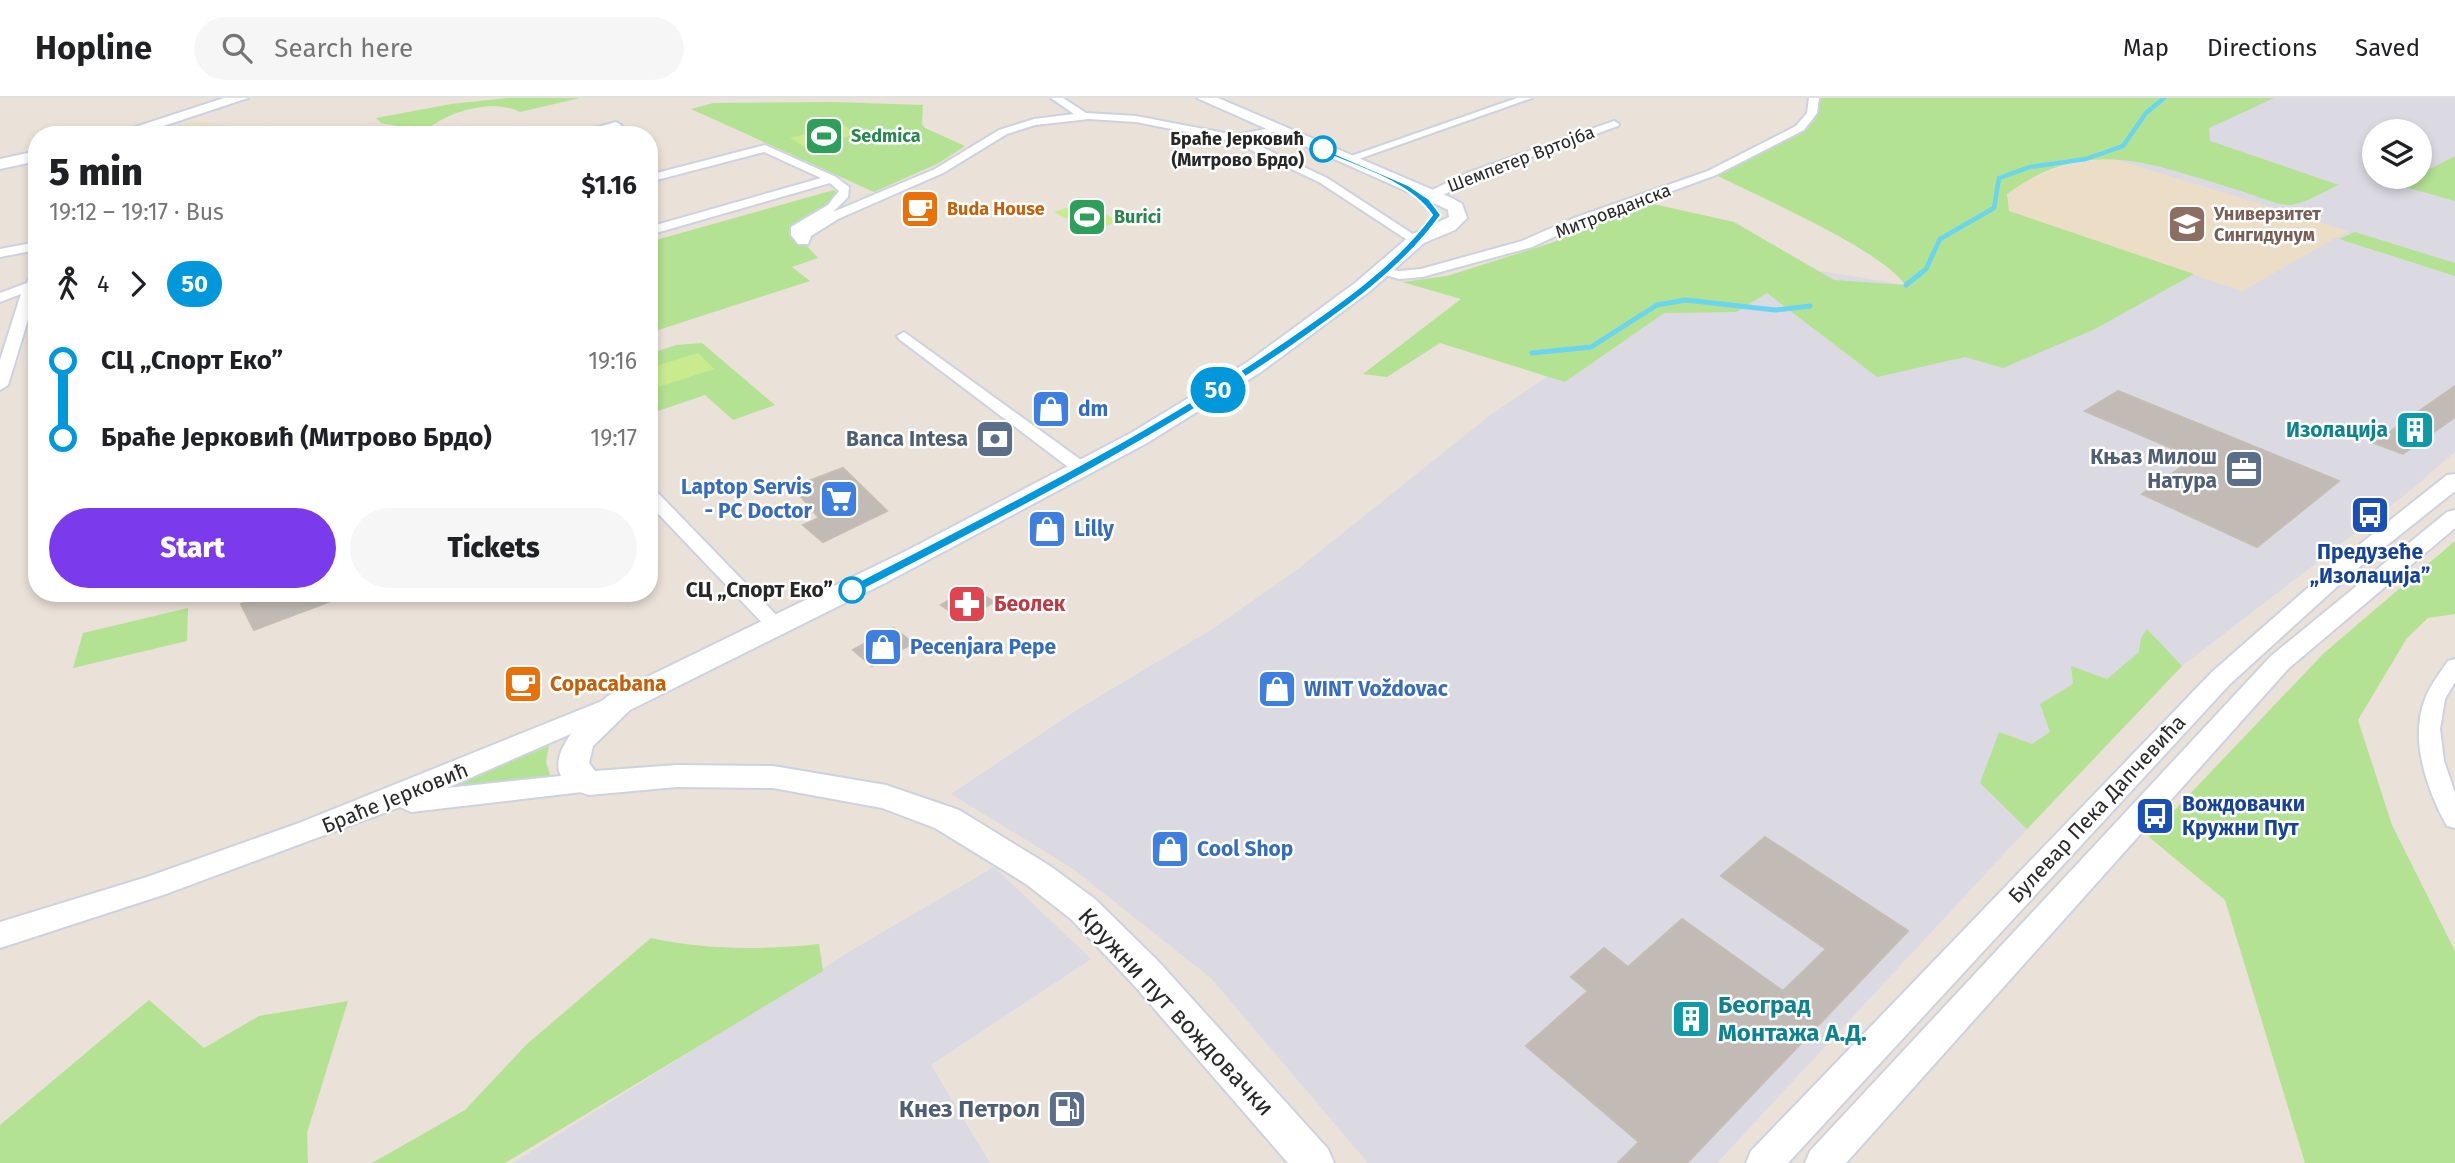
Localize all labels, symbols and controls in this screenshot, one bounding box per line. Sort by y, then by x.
search box [194,17,684,80]
text: Hopline [35,28,152,68]
icon: search [218,29,256,67]
text: Search here [274,33,413,64]
text: Map [2123,34,2169,62]
text: Directions [2207,34,2317,62]
text: Saved [2355,34,2420,62]
sports icon: Sedmica [803,115,845,157]
map controls [2362,119,2432,189]
button: layers [2362,119,2432,189]
street label: Шемпетер Вртојба [1444,121,1598,197]
place label: Sedmica [851,125,921,147]
place label: Браће Јерковић (Митрово Брдо) [1170,128,1304,171]
marker: Браће Јерковић (Митрово Брдо) [1310,136,1336,162]
text: 5 min [49,149,143,195]
text: $1.16 [581,170,637,201]
street label: Митровданска [1552,179,1674,243]
cafe icon: Buda House [899,188,941,230]
sports icon: Burici [1066,196,1108,238]
text: 19:12 – 19:17 · Bus [49,198,224,226]
place label: Buda House [947,198,1045,220]
school or university icon: Универзитет Сингидунум [2166,203,2208,245]
place label: Универзитет Сингидунум [2213,203,2321,246]
place label: Burici [1114,206,1161,228]
icon: walk [49,265,87,303]
icon: forward [119,265,157,303]
text: 4 [97,270,109,298]
text: 50 [181,270,208,298]
text: СЦ „Спорт Еко” [101,345,283,376]
text: 19:16 [588,347,637,375]
line badge: 50 [1186,367,1250,413]
text: 50 [1205,376,1231,404]
shop icon: dm [1030,388,1072,430]
place label: dm [1078,396,1108,422]
building icon: Изолација [2394,409,2436,451]
place label: Изолација [2286,417,2388,443]
bank icon: Banca Intesa [974,418,1016,460]
text: Браће Јерковић (Митрово Брдо) [101,422,492,453]
text: 19:17 [590,424,637,452]
place label: Banca Intesa [846,426,968,452]
place label: Књаз Милош Натура [2090,444,2217,494]
office icon: Књаз Милош Натура [2223,448,2265,490]
place label: Laptop Servis - PC Doctor [681,474,813,524]
supermarket icon: Laptop Servis - PC Doctor [818,478,860,520]
bus stop icon: Предузеће „Изолација” [2349,494,2391,536]
button: Start [49,508,336,588]
button: Tickets [350,508,637,588]
shop icon: Lilly [1026,508,1068,550]
place label: Lilly [1074,516,1114,542]
place label: Предузеће „Изолација” [2310,539,2430,589]
place label: СЦ „Спорт Еко” [686,577,833,603]
marker: СЦ „Спорт Еко” [839,577,865,603]
pharmacy icon: Беолек [946,583,988,625]
place label: Беолек [994,591,1066,617]
shop icon: Pecenjara Pepe [862,626,904,668]
place label: Pecenjara Pepe [910,634,1057,660]
cafe icon: Copacabana [502,663,544,705]
shop icon: WINT Voždovac [1256,668,1298,710]
place label: Copacabana [550,671,667,697]
place label: WINT Voždovac [1304,676,1448,702]
street label: Булевар Пека Дапчевића [2003,709,2191,909]
street label: Браће Јерковић [318,757,472,839]
place label: Вождовачки Кружни Пут [2182,791,2305,841]
bus stop icon: Вождовачки Кружни Пут [2134,795,2176,837]
shop icon: Cool Shop [1149,828,1191,870]
place label: Cool Shop [1197,836,1293,862]
street label: Кружни пут вождовачки [1072,902,1280,1122]
place label: Београд Монтажа А.Д. [1718,991,1867,1047]
building icon: Београд Монтажа А.Д. [1670,998,1712,1040]
fuel station icon: Кнез Петрол [1046,1088,1088,1130]
place label: Кнез Петрол [899,1095,1040,1123]

